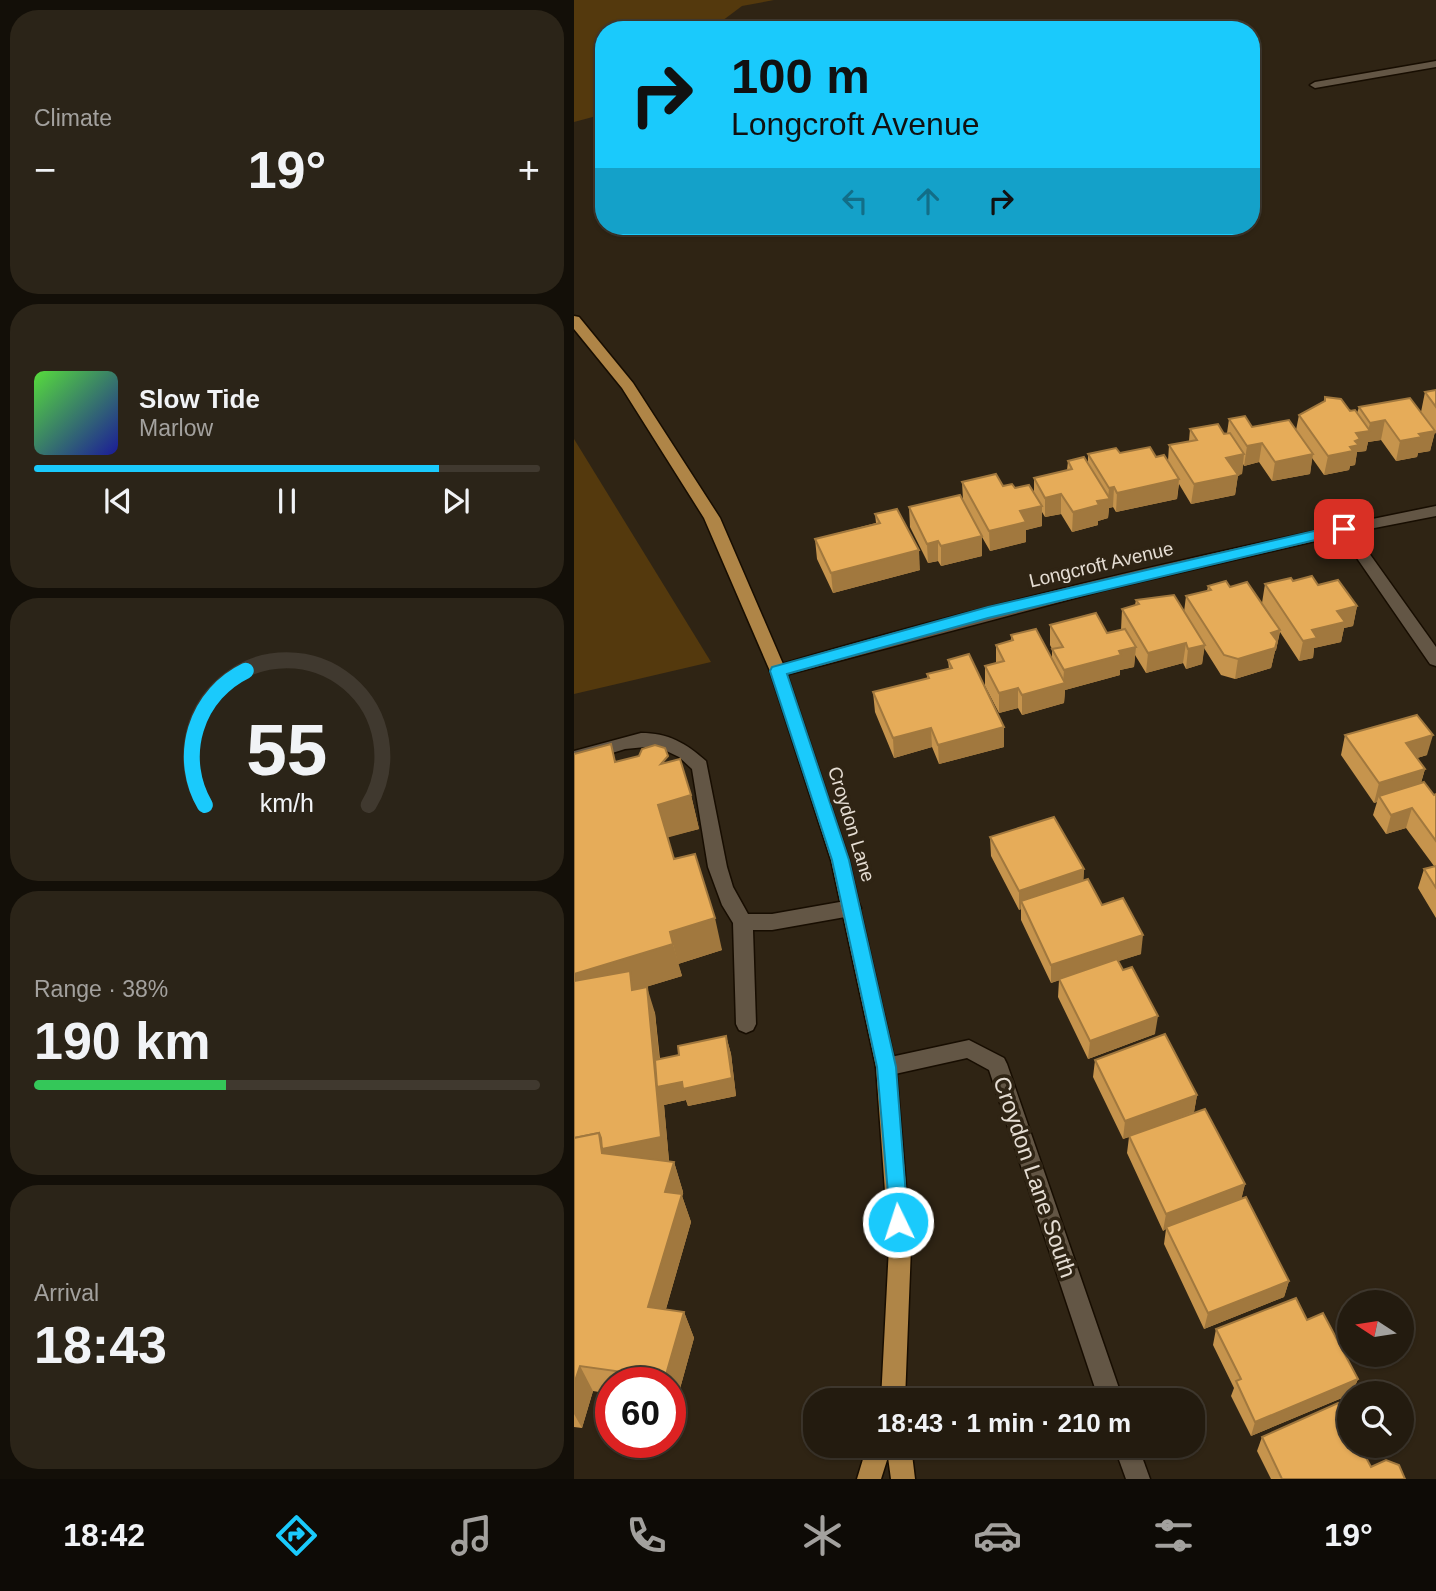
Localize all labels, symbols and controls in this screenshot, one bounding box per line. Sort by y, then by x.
icon: right [616,49,707,140]
text: 100 m [731,49,870,103]
text: Climate [34,105,112,131]
text: Longcroft Avenue [731,106,980,142]
text: 19° [248,141,326,199]
text: − [34,149,56,191]
text: + [518,149,540,191]
icon: left [836,182,874,220]
icon: ahead [909,182,947,220]
icon: right [982,182,1020,220]
text: Slow Tide [139,384,260,414]
text: Marlow [139,415,213,441]
icon: previous [99,482,137,520]
icon: pause [268,482,306,520]
icon: next [437,482,475,520]
pin [1314,499,1374,559]
icon: arrive [1325,510,1363,548]
street label: Longcroft Avenue [1027,538,1175,591]
text: 55 [247,710,327,791]
street label: Croydon Lane [824,764,879,884]
text: km/h [260,789,314,817]
text: Range · 38% [34,976,168,1002]
text: 190 km [34,1012,210,1070]
street label: Croydon Lane South [988,1073,1082,1281]
position arrow [861,1185,935,1259]
text: Arrival [34,1280,99,1306]
north arrow [1337,1290,1414,1367]
map controls [1337,1290,1414,1458]
text: 18:43 [34,1316,167,1374]
speed limit sign: 60 [595,1367,686,1458]
button: search [1337,1381,1414,1458]
text: 18:43 · 1 min · 210 m [877,1408,1131,1438]
icon: directions [272,1511,321,1560]
icon: music [447,1511,496,1560]
icon: phone [622,1511,671,1560]
icon: climate [798,1511,847,1560]
icon: car [973,1511,1022,1560]
icon: filters [1149,1511,1198,1560]
text: 18:42 [63,1517,145,1553]
text: 19° [1324,1517,1373,1553]

